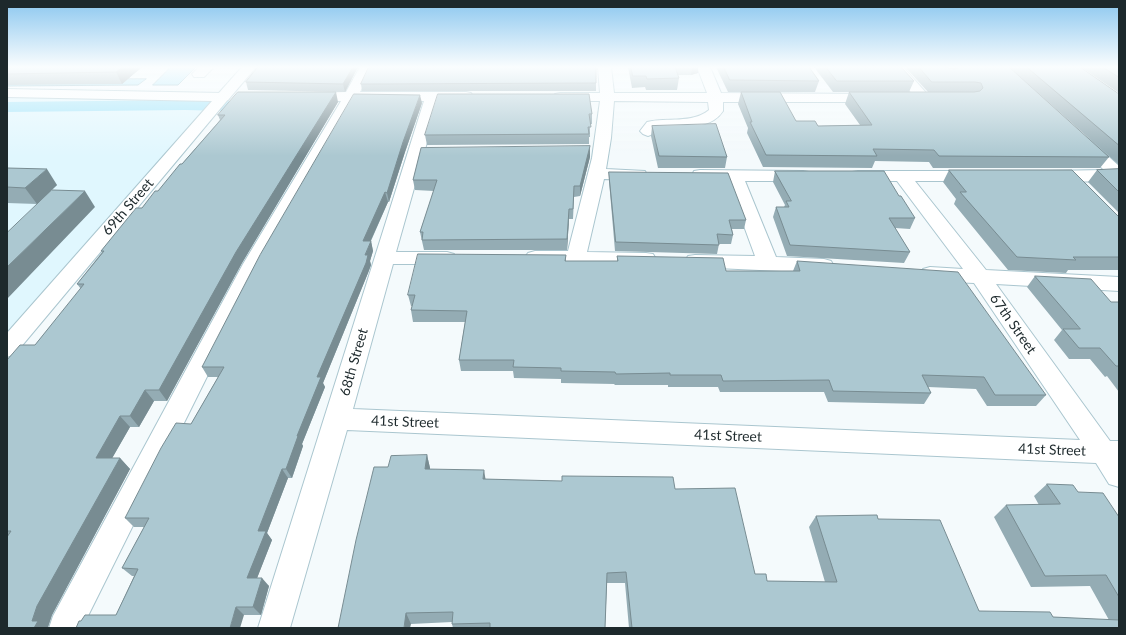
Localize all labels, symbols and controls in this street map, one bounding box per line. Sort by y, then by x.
street label: 69th Street [99,175,157,239]
street label: 67th Street [986,291,1040,357]
street label: 68th Street [336,326,372,398]
street label: 41st Street [371,412,439,432]
street label: 41st Street [694,426,762,446]
street label: 41st Street [1018,440,1086,460]

